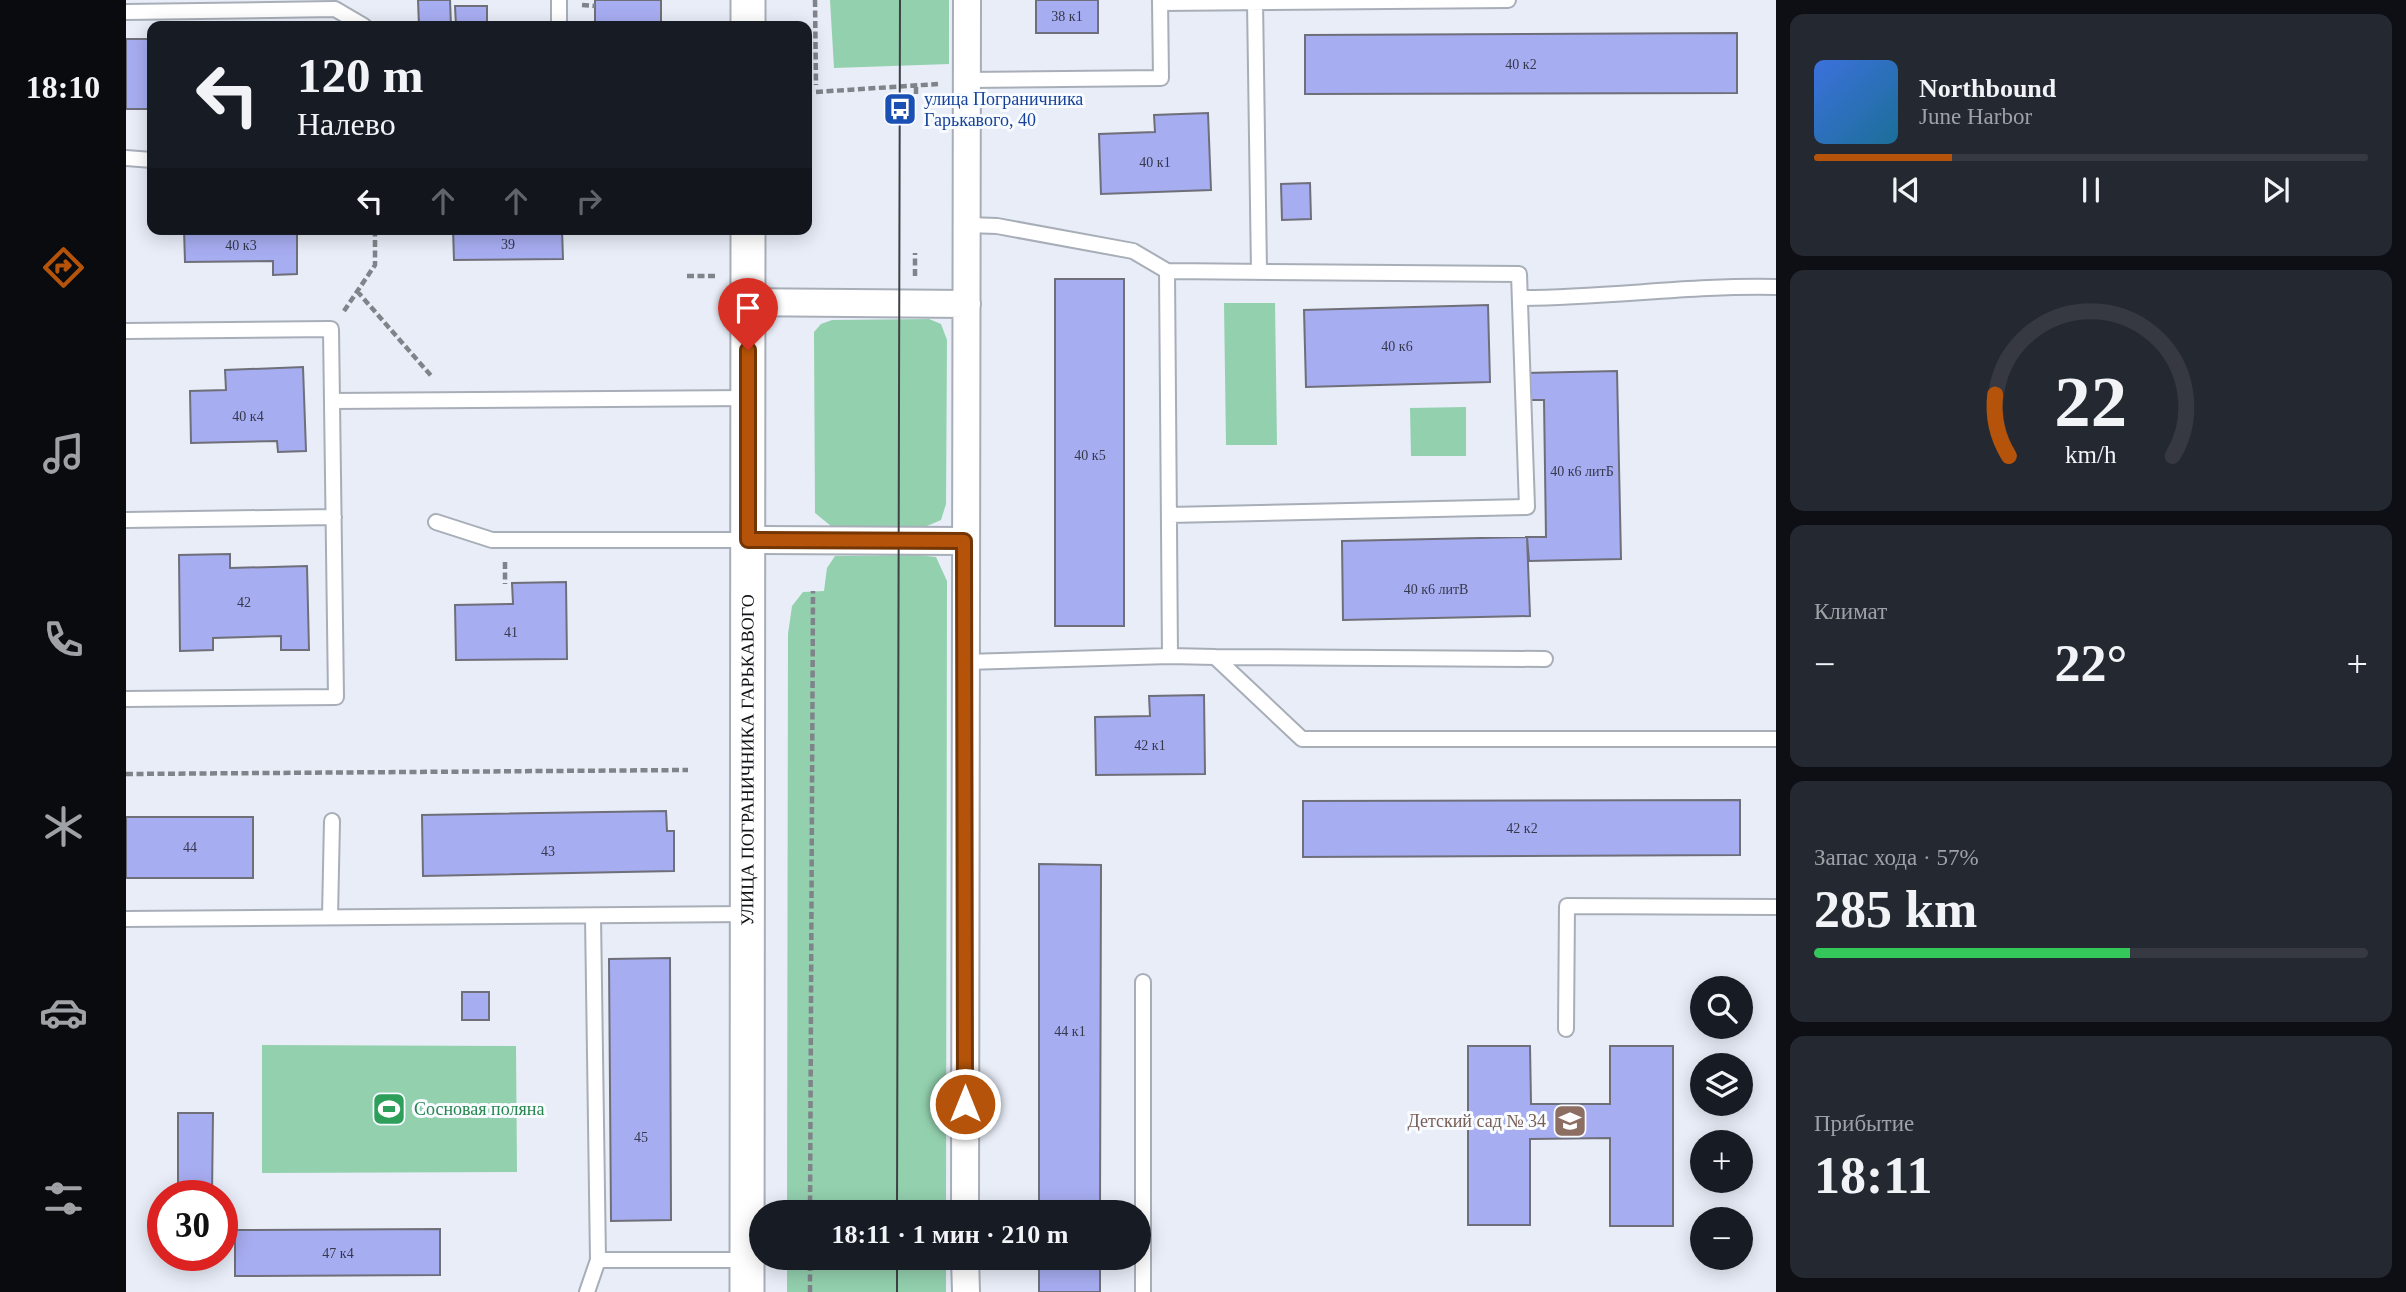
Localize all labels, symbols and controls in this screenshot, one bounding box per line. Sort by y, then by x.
house number: 38 к1 [1051,9,1083,24]
text: 120 m [297,48,424,103]
icon: left [182,49,273,140]
house number: 40 к2 [1505,57,1537,72]
text: 18:10 [26,69,100,105]
text: Northbound [1919,74,2056,103]
place label: улица Пограничника Гарькавого, 40 [924,89,1083,130]
bus stop icon: улица Пограничника Гарькавого, 40 [881,90,919,128]
text: June Harbor [1919,104,2032,129]
text: Налево [297,106,396,142]
house number: 40 к1 [1139,155,1171,170]
icon: previous [1887,171,1925,209]
icon: pause [2072,171,2110,209]
icon: next [2257,171,2295,209]
icon: left [351,182,389,220]
icon: ahead [424,182,462,220]
icon: ahead [497,182,535,220]
icon: right [570,182,608,220]
house number: 39 [501,237,515,252]
house number: 40 к3 [225,238,257,253]
icon: directions [39,243,88,292]
pin [718,278,778,350]
icon: arrive [729,289,767,327]
house number: 40 к6 [1381,339,1413,354]
text: 22 [2055,362,2127,443]
house number: 40 к4 [232,409,264,424]
icon: music [39,429,88,478]
text: km/h [2065,441,2117,468]
house number: 40 к5 [1074,448,1106,463]
house number: 40 к6 литБ [1550,464,1614,479]
house number: 40 к6 литВ [1404,582,1468,597]
street label: УЛИЦА ПОГРАНИЧНИКА ГАРЬКАВОГО [737,594,758,926]
house number: 42 [237,595,251,610]
text: Климат [1814,599,1887,624]
icon: phone [39,615,88,664]
house number: 41 [504,625,518,640]
text: 22° [2055,635,2127,692]
text: − [1814,643,1835,685]
text: + [2347,643,2368,685]
house number: 42 к1 [1134,738,1166,753]
icon: climate [39,802,88,851]
house number: 42 к2 [1506,821,1538,836]
house number: 44 [183,840,197,855]
house number: 43 [541,844,555,859]
text: Запас хода · 57% [1814,845,1979,870]
text: 285 km [1814,881,1977,938]
map controls [1690,976,1753,1270]
button: search [1690,976,1753,1039]
icon: car [39,988,88,1037]
house number: 44 к1 [1054,1024,1086,1039]
button: layers [1690,1053,1753,1116]
position arrow [928,1067,1002,1141]
sports icon: Сосновая поляна [370,1090,408,1128]
place label: Сосновая поляна [414,1099,544,1119]
school or university icon: Детский сад № 34 [1551,1102,1589,1140]
place label: Детский сад № 34 [1407,1111,1546,1131]
text: Прибытие [1814,1111,1914,1136]
house number: 45 [634,1130,648,1145]
button: + [1690,1130,1753,1193]
text: 18:11 [1814,1147,1932,1204]
icon: filters [39,1174,88,1223]
speed limit sign: 30 [147,1180,238,1271]
button: − [1690,1207,1753,1270]
text: 18:11 · 1 мин · 210 m [832,1220,1068,1249]
house number: 47 к4 [322,1246,354,1261]

